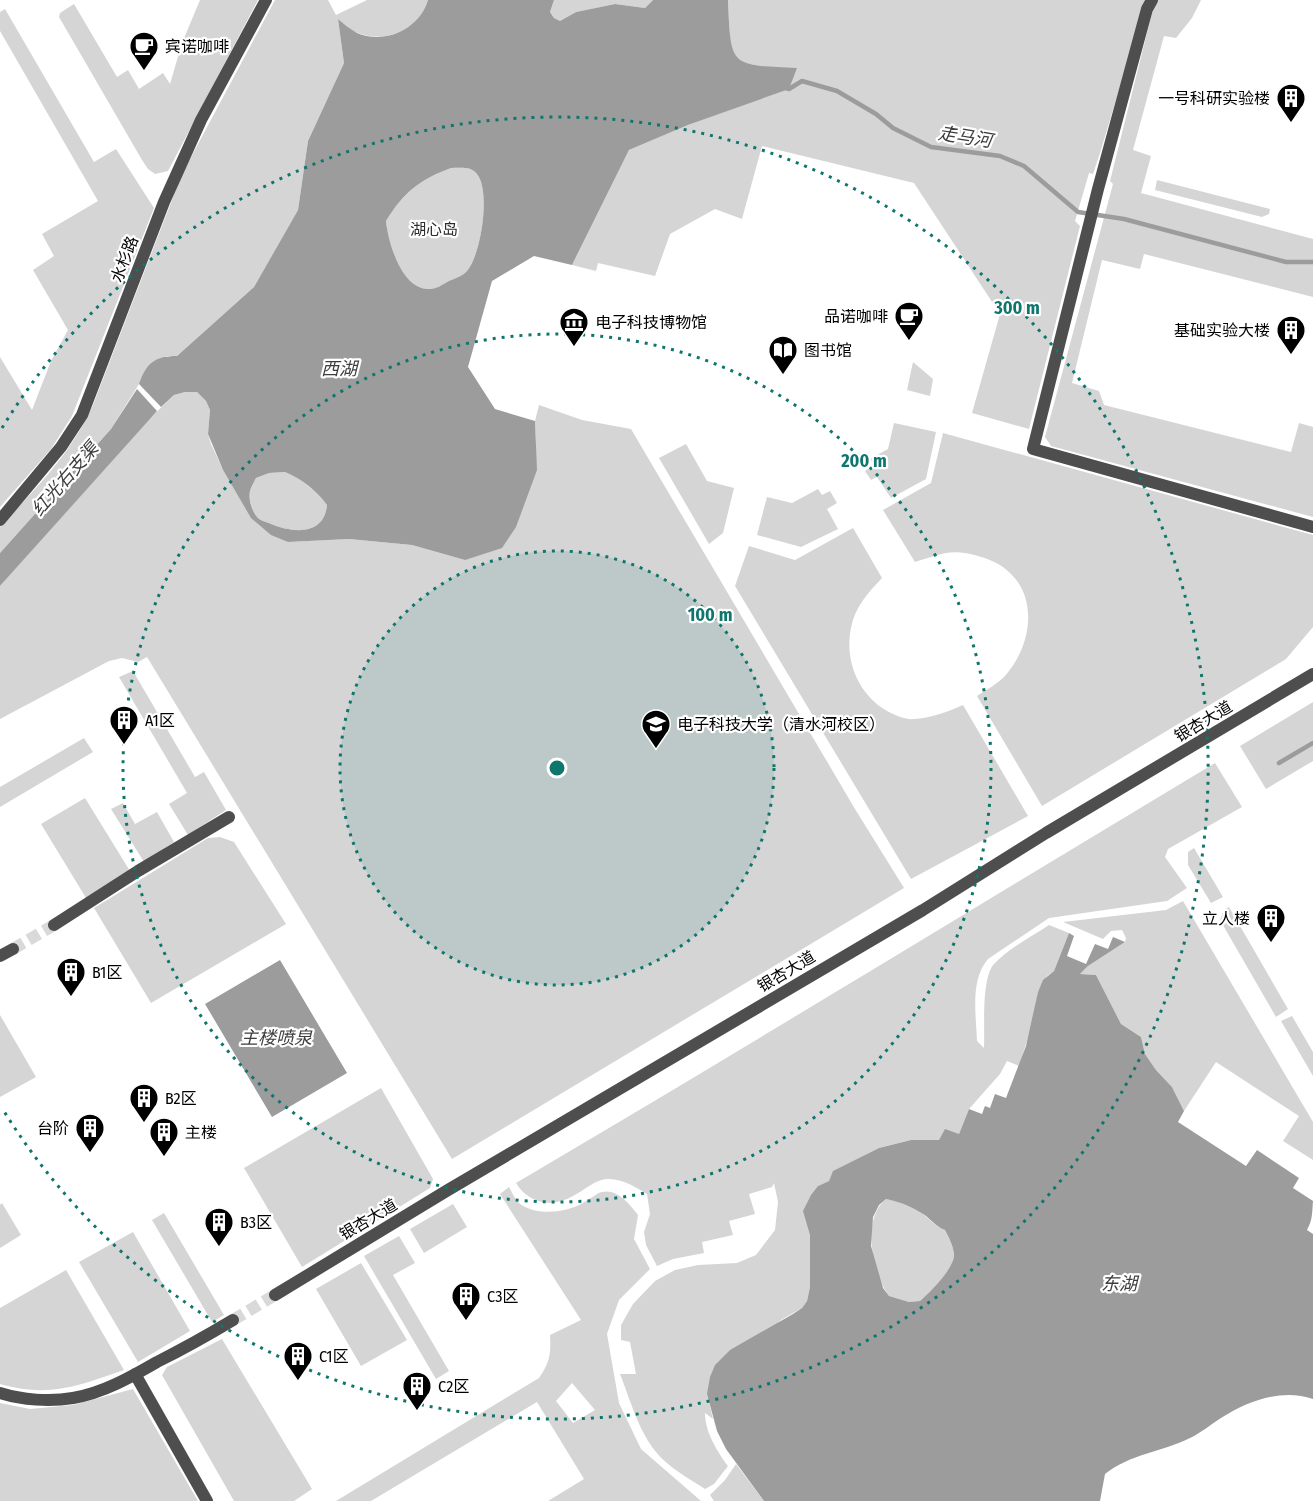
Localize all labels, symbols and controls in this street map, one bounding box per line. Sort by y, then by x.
cafe icon: 宾诺咖啡 [128,30,160,72]
place label: 宾诺咖啡 [165,37,229,56]
building icon: 一号科研实验楼 [1275,82,1307,124]
place label: 一号科研实验楼 [1158,89,1270,108]
water label: 走马河 [937,122,996,153]
park label: 湖心岛 [410,220,458,239]
street label: 水杉路 [107,233,142,285]
text: 300 m [993,297,1040,319]
cafe icon: 品诺咖啡 [893,300,925,342]
museum icon: 电子科技博物馆 [558,306,590,348]
place label: 品诺咖啡 [824,307,888,326]
place label: 电子科技博物馆 [595,313,707,332]
building icon: 基础实验大楼 [1275,314,1307,356]
place label: 基础实验大楼 [1174,321,1270,340]
library icon: 图书馆 [767,334,799,376]
place label: 图书馆 [804,341,852,360]
water label: 西湖 [321,358,360,380]
water label: 红光右支渠 [27,436,105,520]
text: 200 m [840,450,887,472]
text: 100 m [688,604,732,626]
street label: 银杏大道 [1171,697,1236,746]
building icon: A1区 [108,704,140,746]
school or university icon: 电子科技大学（清水河校区） [640,708,672,750]
place label: A1区 [145,711,175,730]
place label: 电子科技大学（清水河校区） [677,715,885,734]
centre of rings [547,758,567,778]
building icon: 立人楼 [1255,902,1287,944]
place label: 立人楼 [1202,909,1250,928]
street label: 银杏大道 [754,947,819,996]
building icon: B1区 [55,956,87,998]
place label: B1区 [92,963,122,982]
water label: 主楼喷泉 [240,1027,313,1049]
building icon: B2区 [128,1082,160,1124]
place label: B2区 [165,1089,197,1108]
building icon: 台阶 [74,1112,106,1154]
building icon: 主楼 [148,1116,180,1158]
place label: 台阶 [37,1119,69,1138]
place label: 主楼 [185,1123,217,1142]
street label: 银杏大道 [336,1195,401,1244]
building icon: B3区 [203,1206,235,1248]
place label: B3区 [240,1213,272,1232]
water label: 东湖 [1101,1273,1140,1295]
building icon: C3区 [450,1280,482,1322]
place label: C3区 [487,1287,518,1306]
building icon: C1区 [282,1340,314,1382]
place label: C1区 [319,1347,349,1366]
building icon: C2区 [401,1370,433,1412]
place label: C2区 [438,1377,469,1396]

